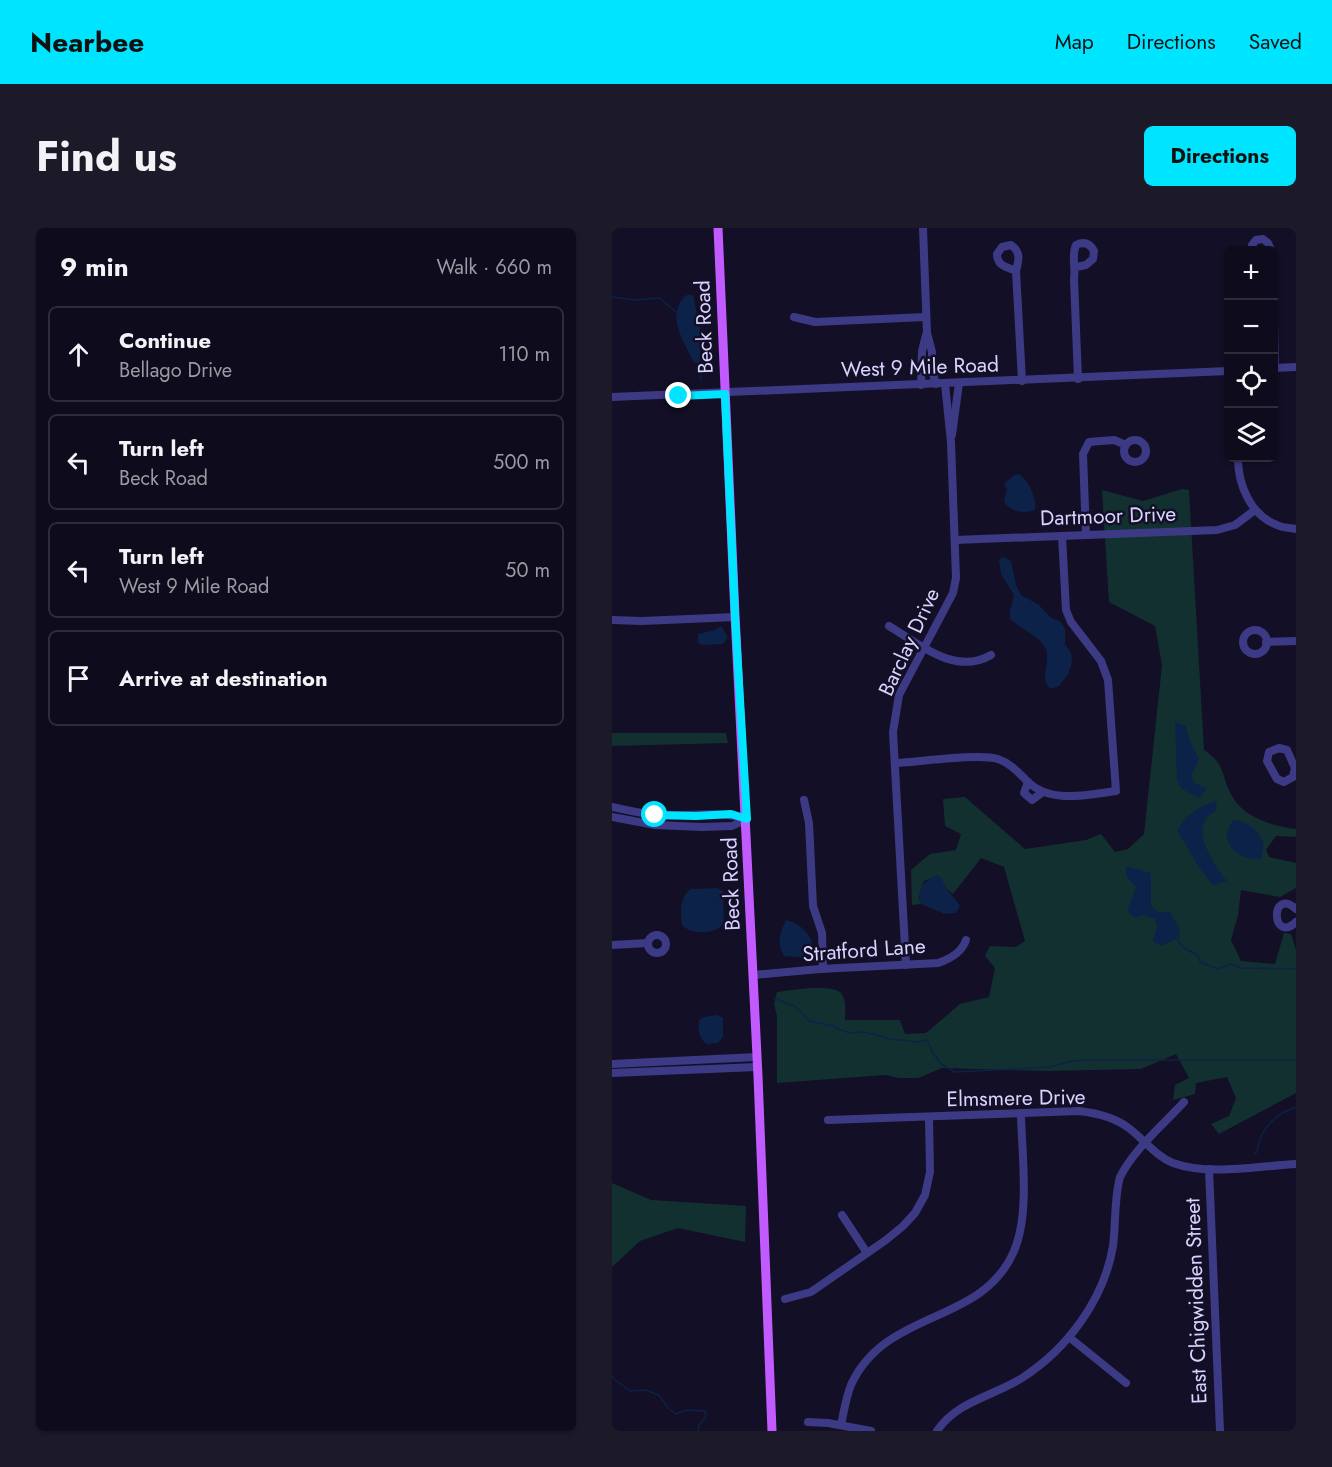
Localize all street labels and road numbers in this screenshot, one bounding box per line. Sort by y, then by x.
street label: Beck Road [687,280,721,374]
street label: West 9 Mile Road [841,349,999,385]
street label: Dartmoor Drive [1039,499,1177,533]
street label: Barclay Drive [871,583,947,701]
street label: Beck Road [714,837,748,931]
street label: Stratford Lane [801,931,927,969]
street label: Elmsmere Drive [946,1082,1086,1114]
street label: East Chigwidden Street [1177,1197,1215,1405]

